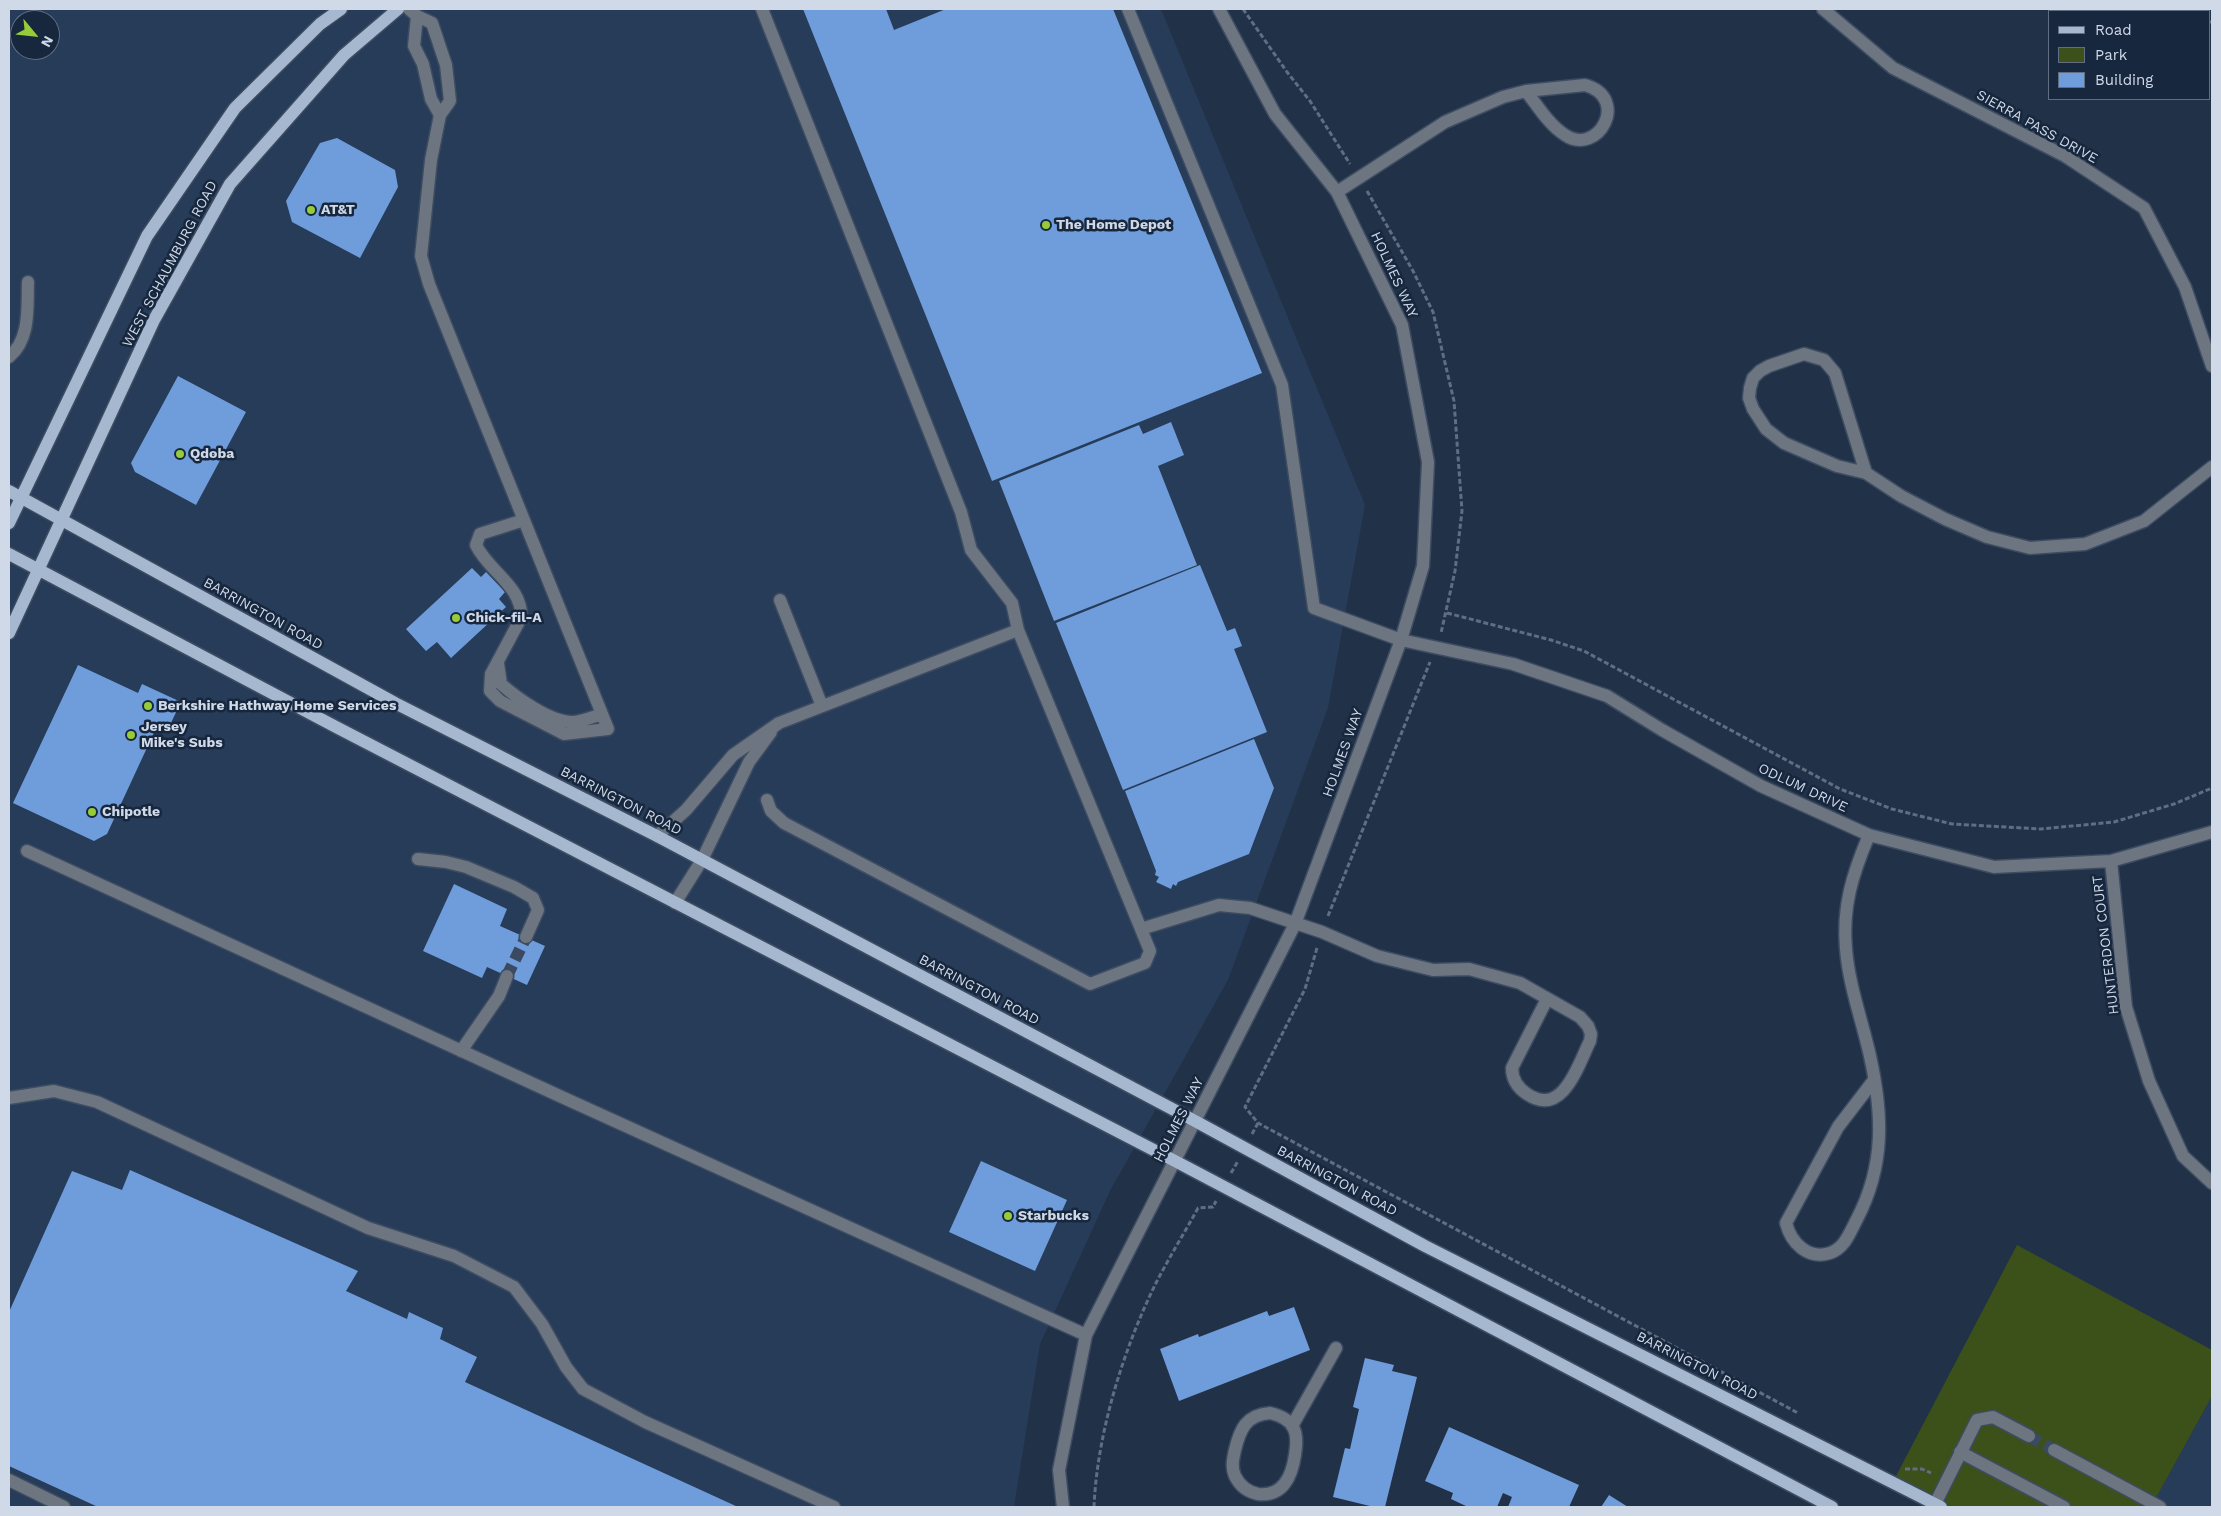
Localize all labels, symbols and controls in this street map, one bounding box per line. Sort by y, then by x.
north arrow [10,10,60,60]
legend [2048,10,2211,100]
text: Road [2095,21,2132,39]
text: N [38,33,57,50]
text: Park [2095,46,2127,64]
text: Building [2095,71,2153,89]
street label: SIERRA PASS DRIVE [1973,87,2101,167]
street label: WEST SCHAUMBURG ROAD [119,178,221,350]
place label: AT&T [321,202,355,218]
marker: AT&T [305,204,317,216]
place label: The Home Depot [1056,217,1171,233]
marker: The Home Depot [1040,219,1052,231]
street label: HOLMES WAY [1367,229,1421,321]
place label: Qdoba [190,446,234,462]
marker: Qdoba [174,448,186,460]
street label: BARRINGTON ROAD [200,574,326,654]
place label: Chick-fil-A [466,610,542,626]
marker: Chick-fil-A [450,612,462,624]
place label: Berkshire Hathway Home Services [158,698,396,714]
marker: Berkshire Hathway Home Services [142,700,154,712]
street label: HOLMES WAY [1319,706,1367,800]
place label: Jersey Mike's Subs [141,719,223,752]
marker: Jersey Mike's Subs [125,729,137,741]
street label: ODLUM DRIVE [1756,760,1850,816]
street label: BARRINGTON ROAD [558,763,684,839]
place label: Chipotle [102,804,160,820]
marker: Chipotle [86,806,98,818]
street label: HUNTERDON COURT [2089,874,2123,1016]
street label: BARRINGTON ROAD [916,951,1042,1029]
street label: HOLMES WAY [1150,1075,1208,1165]
street label: BARRINGTON ROAD [1274,1142,1400,1220]
place label: Starbucks [1018,1208,1089,1224]
marker: Starbucks [1002,1210,1014,1222]
street label: BARRINGTON ROAD [1634,1328,1760,1404]

